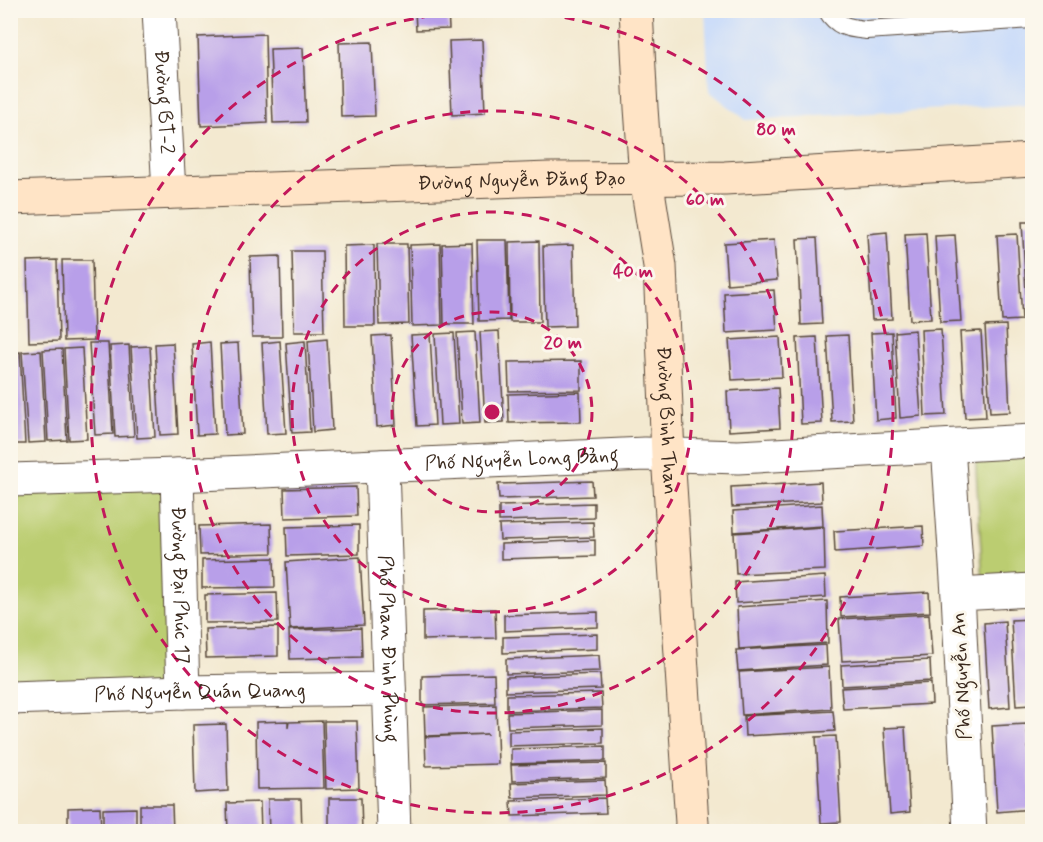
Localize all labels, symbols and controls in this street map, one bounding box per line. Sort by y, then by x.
street label: Đường BT-2 [148,49,180,155]
text: 80 m [756,118,796,142]
street label: Đường Nguyễn Đăng Đạo [417,165,626,197]
text: 60 m [686,188,724,212]
text: 40 m [613,260,653,284]
text: 20 m [544,331,582,355]
street label: Đường Bình Than [650,346,684,496]
centre of rings [482,402,502,422]
street label: Phố Nguyễn Long Bảng [424,442,619,477]
street label: Đường Đại Phúc 17 [164,506,196,664]
street label: Phố Phan Đình Phùng [371,555,405,743]
street label: Phố Nguyễn An [945,611,981,740]
street label: Phố Nguyễn Quán Quang [94,677,306,709]

